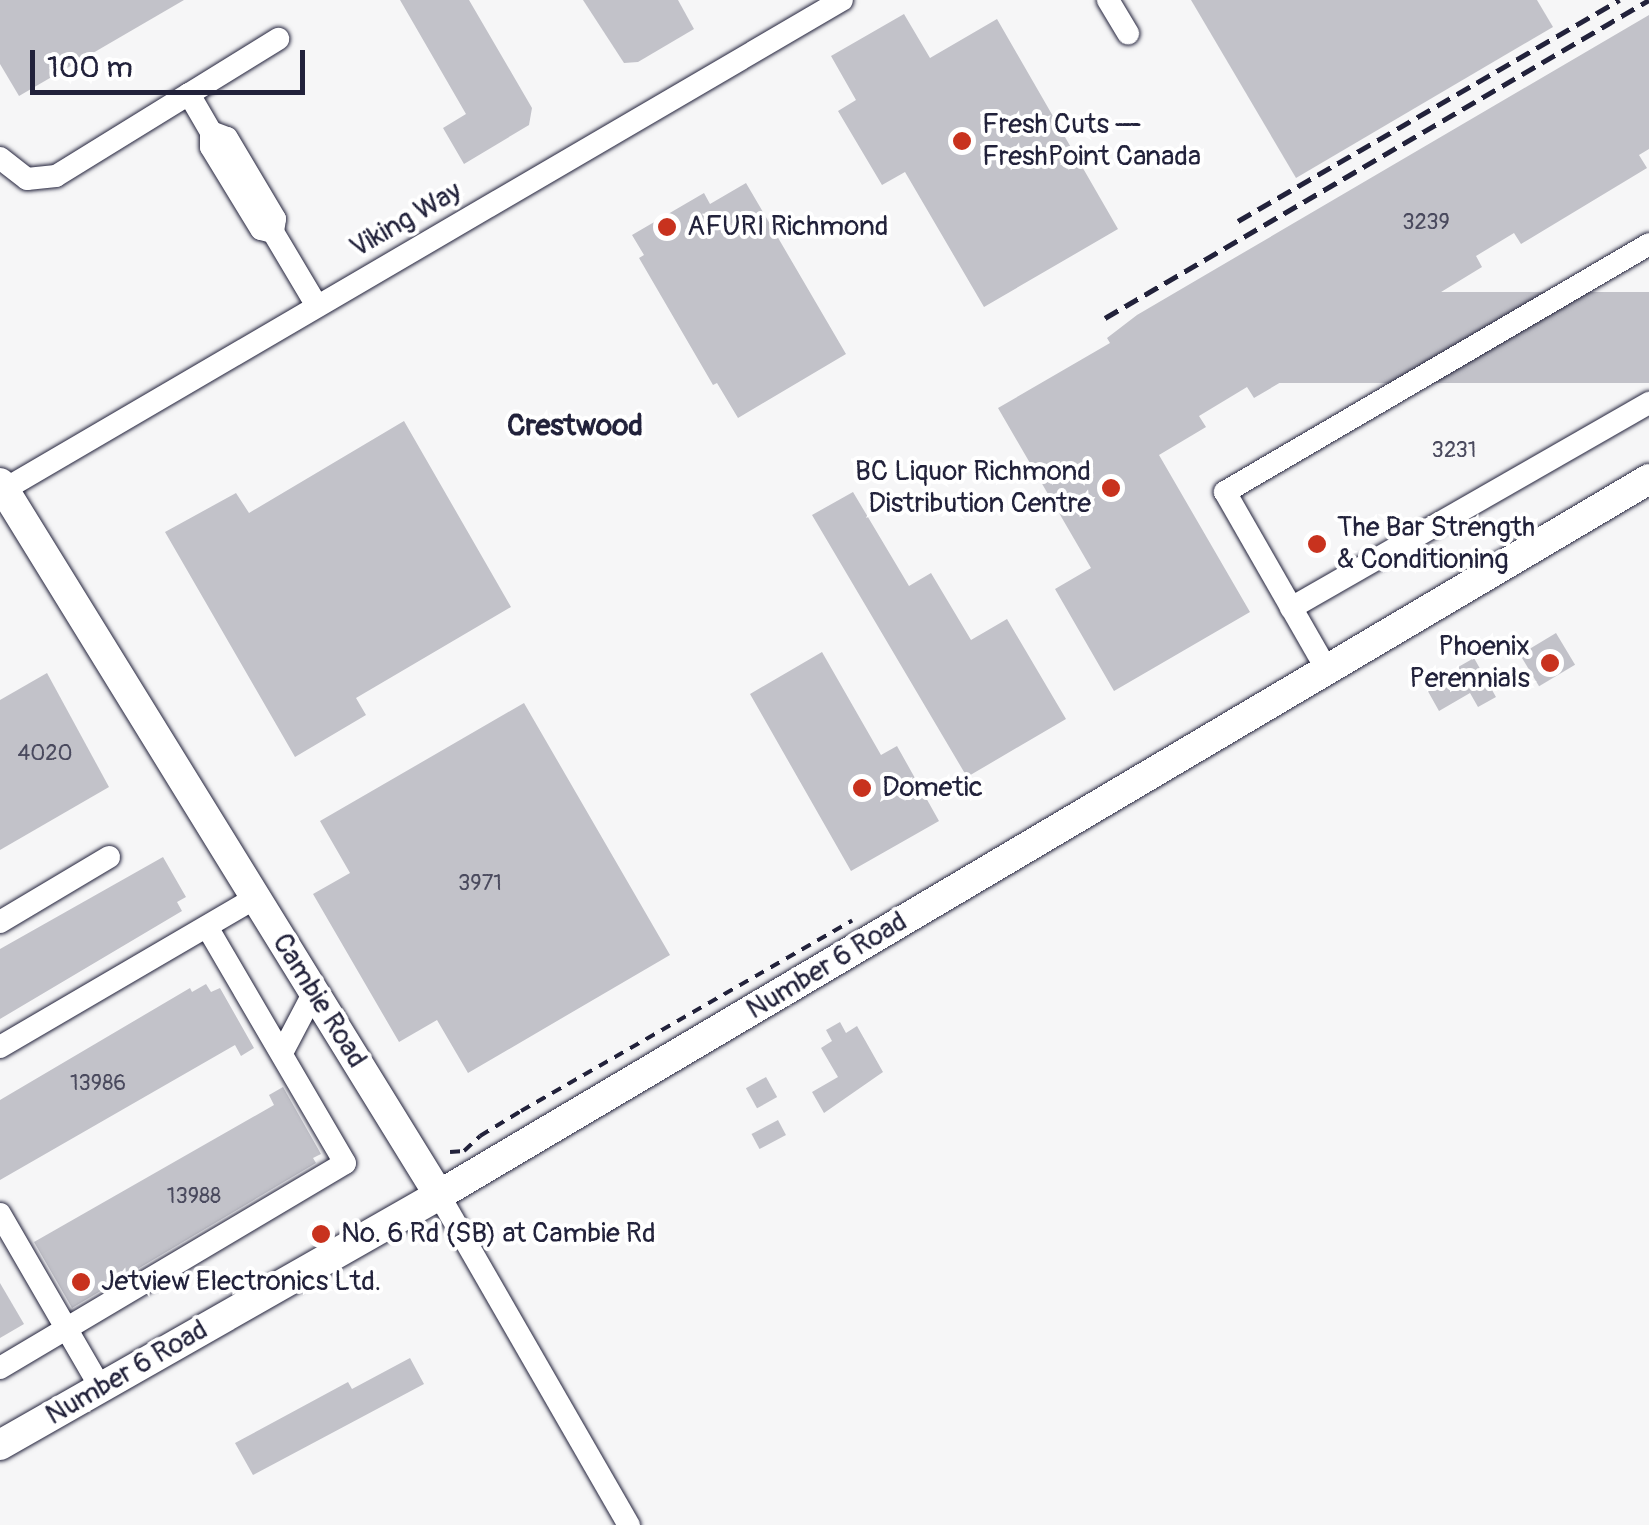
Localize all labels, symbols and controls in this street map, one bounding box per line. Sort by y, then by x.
scale bar [35,30,310,92]
text: 100 m [47,49,133,86]
place label: Fresh Cuts — FreshPoint Canada [982,108,1201,174]
marker: Fresh Cuts — FreshPoint Canada [951,130,973,152]
street label: Viking Way [344,175,468,265]
place label: AFURI Richmond [687,210,888,244]
house number: 3239 [1402,210,1450,236]
marker: AFURI Richmond [656,216,678,238]
district label: Crestwood [507,408,643,444]
house number: 3231 [1432,438,1476,464]
place label: BC Liquor Richmond Distribution Centre [855,455,1091,521]
marker: BC Liquor Richmond Distribution Centre [1100,477,1122,499]
place label: The Bar Strength & Conditioning [1337,511,1535,577]
marker: The Bar Strength & Conditioning [1306,533,1328,555]
place label: Phoenix Perennials [1409,630,1530,696]
marker: Phoenix Perennials [1539,652,1561,674]
house number: 4020 [17,741,73,767]
place label: Dometic [882,771,983,805]
marker: Dometic [851,777,873,799]
house number: 3971 [458,871,502,897]
street label: Number 6 Road [741,905,913,1027]
street label: Cambie Road [265,928,373,1074]
house number: 13986 [70,1071,126,1097]
house number: 13988 [167,1184,221,1210]
place label: No. 6 Rd (SB) at Cambie Rd [341,1217,656,1251]
marker: No. 6 Rd (SB) at Cambie Rd [310,1223,332,1245]
place label: Jetview Electronics Ltd. [101,1265,381,1299]
marker: Jetview Electronics Ltd. [70,1271,92,1293]
street label: Number 6 Road [40,1313,214,1433]

